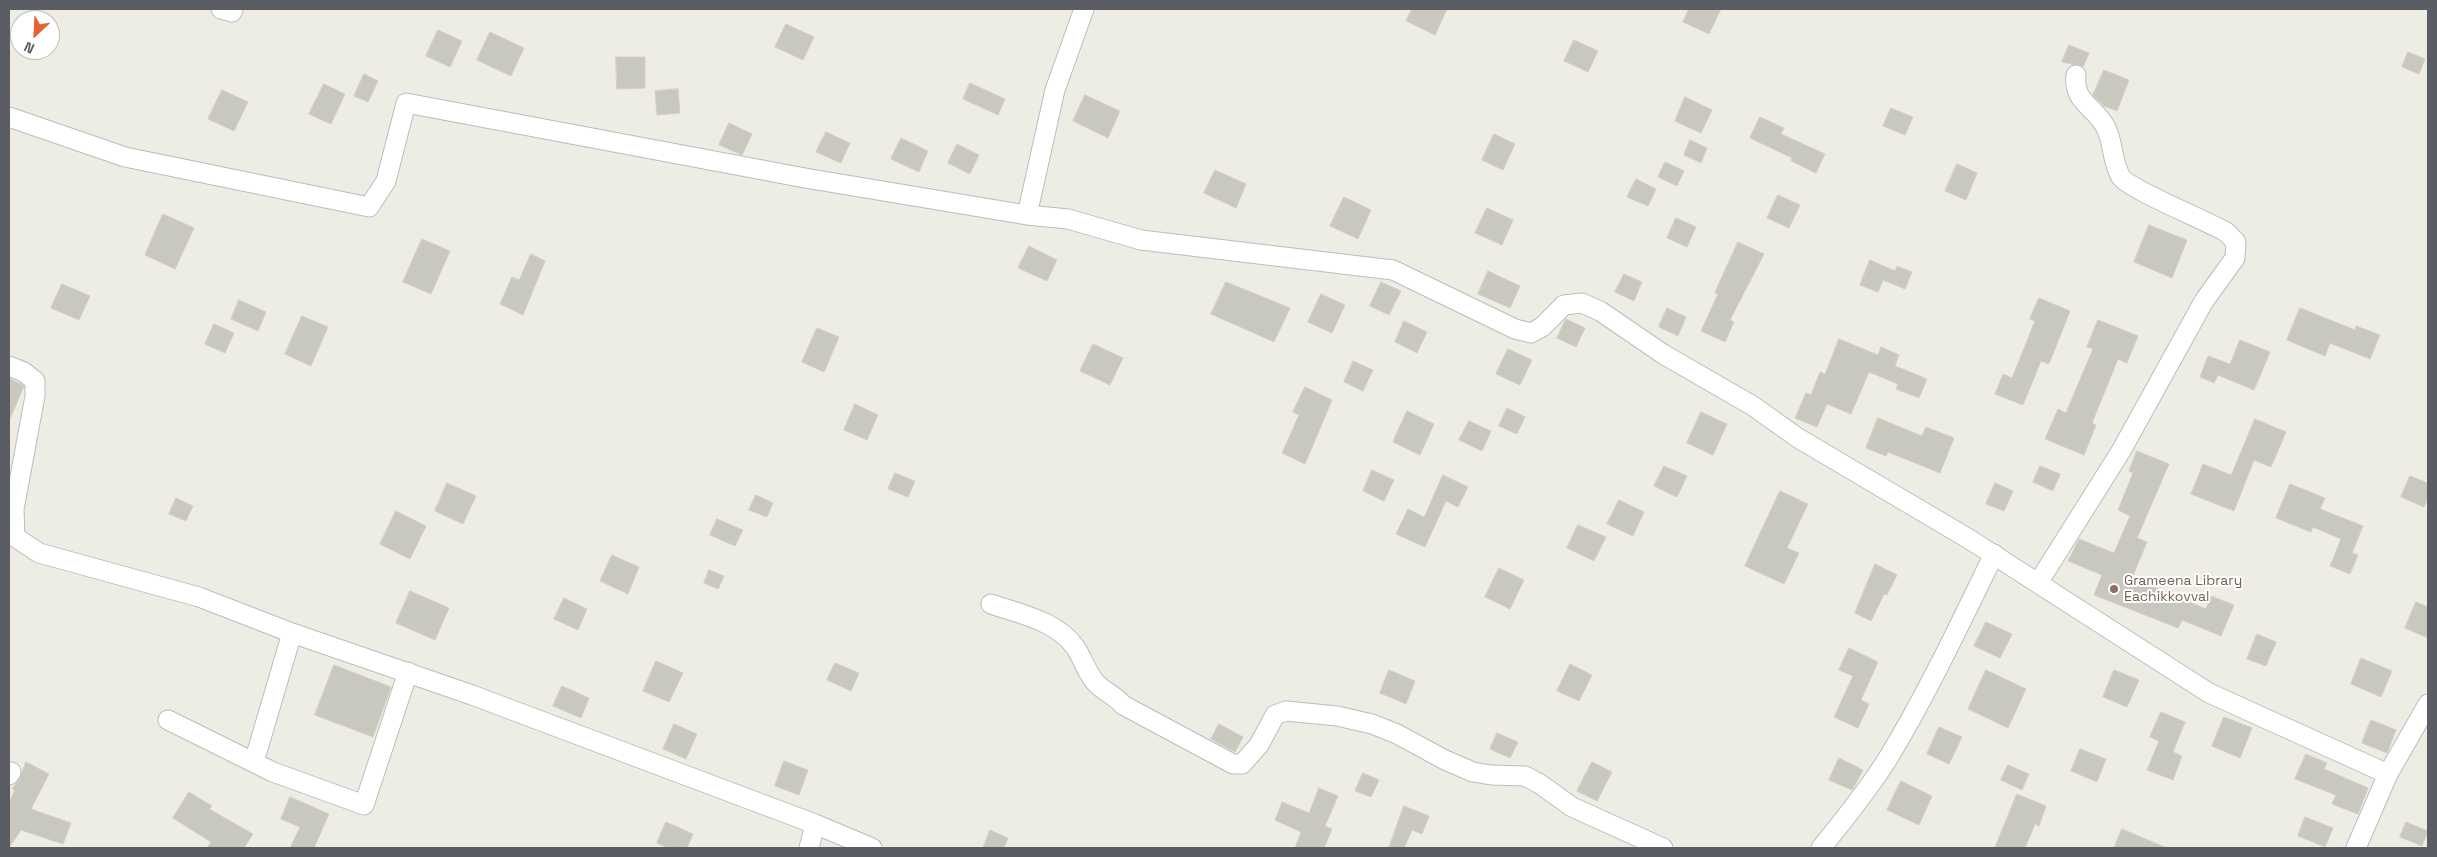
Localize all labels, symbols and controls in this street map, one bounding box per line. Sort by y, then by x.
north arrow [10,10,60,60]
text: N [21,38,37,58]
place label: Grameena Library Eachikkovval [2124,573,2242,606]
marker: Grameena Library Eachikkovval [2108,583,2120,595]

